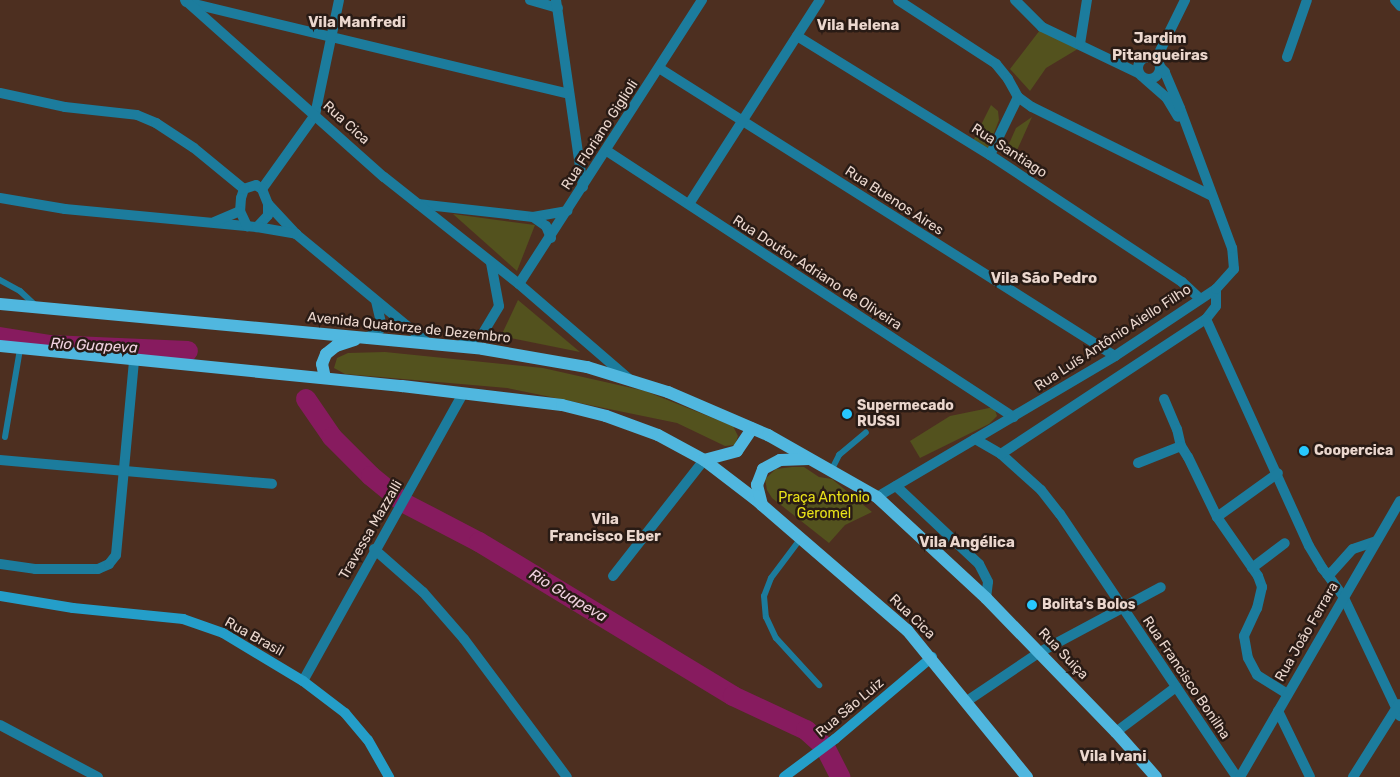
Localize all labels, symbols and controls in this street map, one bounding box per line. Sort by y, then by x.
district label: Vila Manfredi [308,14,406,32]
district label: Vila Helena [817,17,899,35]
district label: Jardim Pitangueiras [1112,29,1208,64]
street label: Rua Floriano Giglioli [558,77,642,193]
street label: Rua Cica [319,98,373,148]
street label: Rua Santiago [968,120,1050,182]
street label: Rua Buenos Aires [841,163,947,239]
street label: Rua Doutor Adriano de Oliveira [729,212,905,334]
district label: Vila São Pedro [991,270,1097,288]
street label: Rua Luís Antônio Aiello Filho [1031,281,1195,395]
street label: Avenida Quatorze de Dezembro [307,309,511,347]
water label: Rio Guapeva [50,335,138,357]
place label: Supermecado RUSSI [857,398,954,431]
marker: Supermecado RUSSI [841,408,853,420]
place label: Coopercica [1314,443,1393,459]
marker: Coopercica [1298,445,1310,457]
street label: Travessa Mazzalli [336,477,406,583]
park label: Praça Antonio Geromel [778,490,870,522]
district label: Vila Francisco Eber [549,510,661,545]
district label: Vila Angélica [919,534,1015,552]
water label: Rio Guapeva [526,566,610,626]
street label: Rua João Ferrara [1272,579,1342,685]
street label: Rua Cica [886,591,938,643]
place label: Bolita's Bolos [1042,597,1135,613]
marker: Bolita's Bolos [1026,599,1038,611]
street label: Rua Francisco Bonilha [1139,613,1233,743]
street label: Rua Brasil [222,614,286,660]
street label: Rua Suiça [1034,625,1092,683]
street label: Rua São Luiz [813,675,887,741]
district label: Vila Ivani [1079,748,1147,766]

